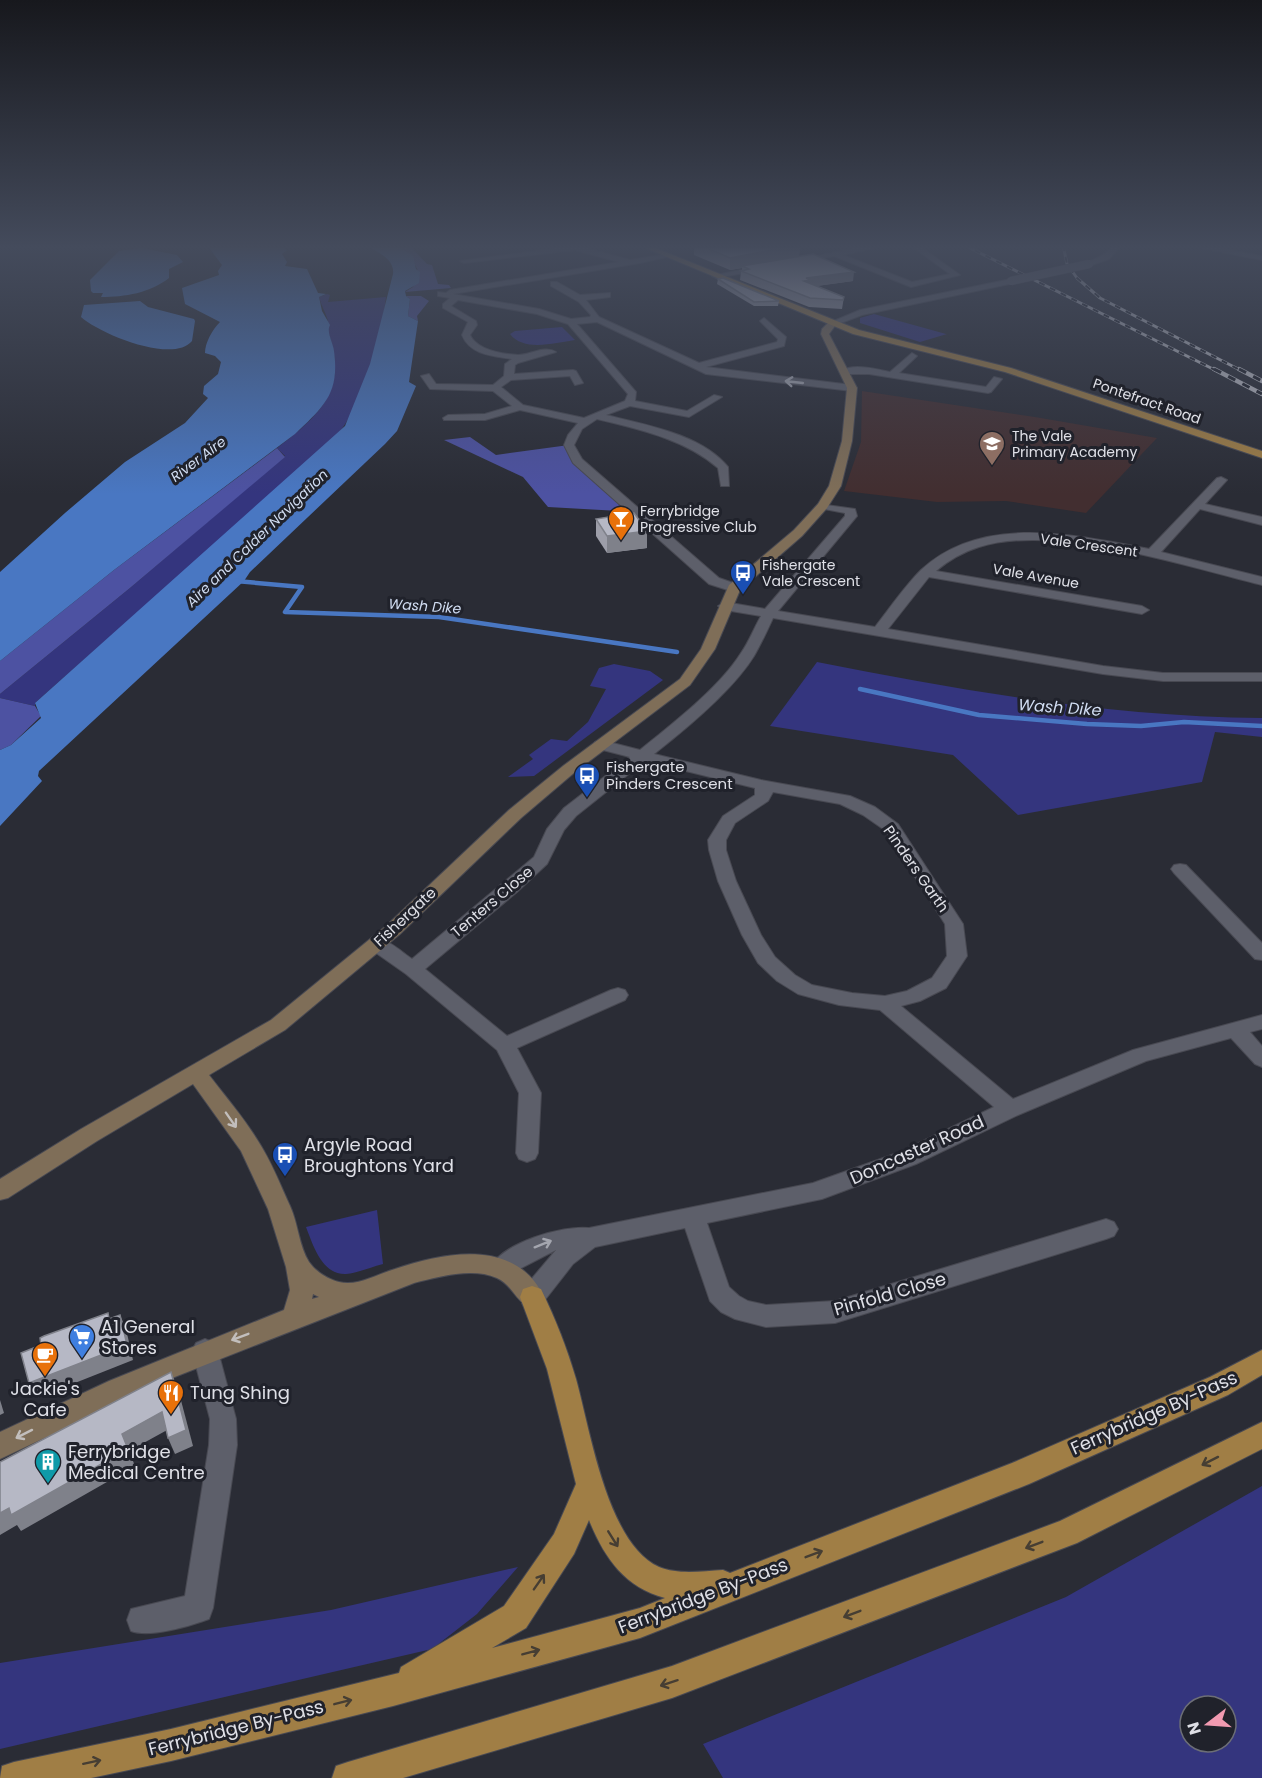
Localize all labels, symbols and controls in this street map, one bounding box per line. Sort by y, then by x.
street label: Pontefract Road [1090,373,1204,429]
one-way arrow [784,376,804,387]
place label: The Vale Primary Academy [1012,426,1137,462]
school or university icon: The Vale Primary Academy [977,429,1007,467]
water label: River Aire [166,431,230,486]
water label: Aire and Calder Navigation [181,465,332,612]
place label: Ferrybridge Progressive Club [640,501,757,537]
bar icon: Ferrybridge Progressive Club [606,504,636,542]
street label: Vale Crescent [1039,528,1139,562]
place label: Fishergate Vale Crescent [762,555,860,591]
bus stop icon: Fishergate Vale Crescent [728,558,758,596]
street label: Vale Avenue [991,559,1081,593]
water label: Wash Dike [388,593,462,619]
water label: Wash Dike [1018,693,1102,722]
place label: Fishergate Pinders Crescent [606,756,733,794]
bus stop icon: Fishergate Pinders Crescent [572,761,602,799]
street label: Pinders Garth [879,821,954,916]
street label: Tenters Close [446,861,537,942]
street label: Fishergate [369,882,441,951]
street label: Doncaster Road [846,1109,988,1190]
one-way arrow [225,1111,237,1127]
place label: Argyle Road Broughtons Yard [304,1132,454,1178]
bus stop icon: Argyle Road Broughtons Yard [270,1140,300,1178]
one-way arrow [534,1238,552,1249]
street label: Pinfold Close [831,1266,949,1321]
place label: A1 General Stores [101,1314,195,1360]
supermarket icon: A1 General Stores [67,1322,97,1360]
one-way arrow [232,1333,250,1344]
cafe icon: Jackie's Cafe [30,1340,60,1378]
street label: Ferrybridge By-Pass [1067,1365,1241,1461]
place label: Jackie's Cafe [10,1376,80,1422]
restaurant icon: Tung Shing [156,1378,186,1416]
place label: Tung Shing [190,1380,290,1405]
one-way arrow [16,1428,33,1440]
place label: Ferrybridge Medical Centre [68,1439,205,1485]
building icon: Ferrybridge Medical Centre [33,1447,63,1485]
one-way arrow [1201,1456,1219,1467]
one-way arrow [608,1530,620,1547]
one-way arrow [1025,1541,1044,1552]
one-way arrow [804,1548,823,1559]
street label: Ferrybridge By-Pass [614,1552,791,1639]
one-way arrow [533,1574,545,1591]
one-way arrow [843,1610,862,1621]
one-way arrow [521,1646,540,1658]
one-way arrow [660,1678,679,1689]
street label: Ferrybridge By-Pass [146,1694,326,1761]
north arrow [1178,1694,1238,1754]
one-way arrow [333,1696,352,1708]
text: N [1181,1719,1207,1737]
one-way arrow [82,1755,101,1767]

